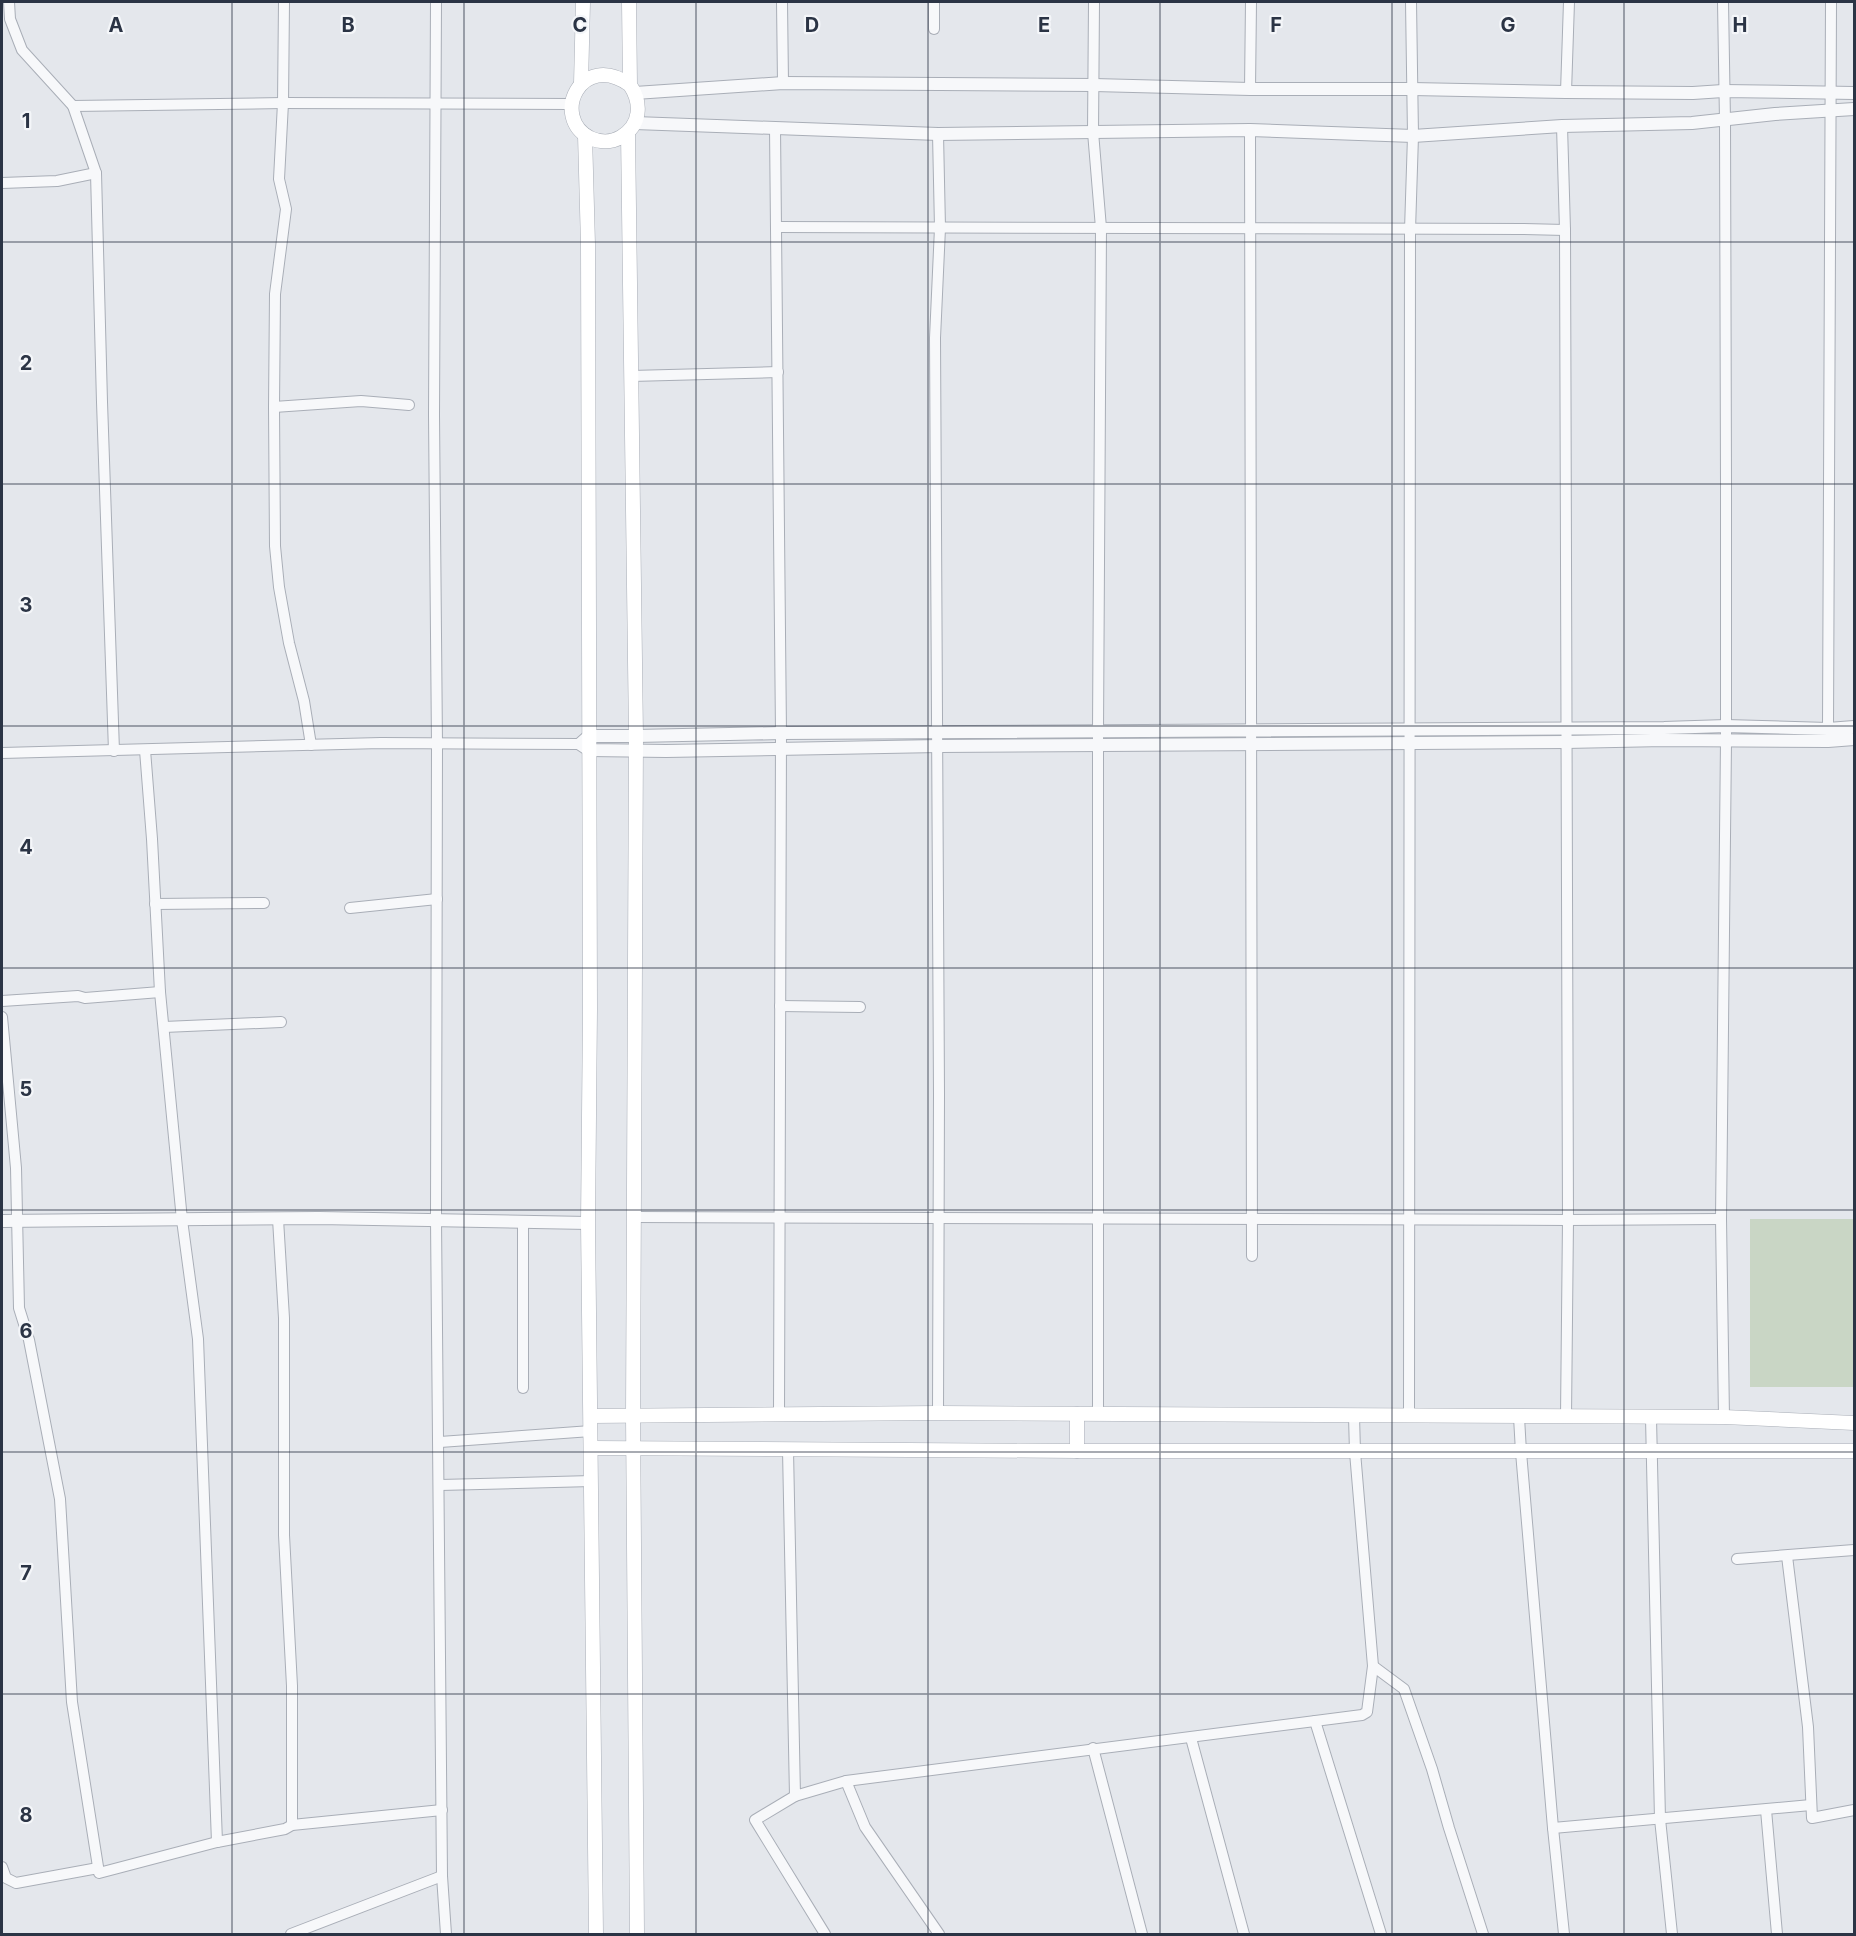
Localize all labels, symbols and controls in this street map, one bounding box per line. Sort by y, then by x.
text: A [109,13,124,37]
text: B [341,13,355,37]
text: C [573,13,587,37]
text: D [805,13,819,37]
text: E [1038,13,1050,37]
text: F [1270,13,1282,37]
text: G [1500,13,1516,37]
text: H [1733,13,1747,37]
text: 1 [22,109,30,133]
text: 2 [20,351,32,375]
text: 3 [20,593,32,617]
text: 4 [19,835,33,859]
text: 5 [20,1077,32,1101]
text: 6 [20,1319,33,1343]
text: 7 [20,1561,32,1585]
text: 8 [19,1803,33,1827]

